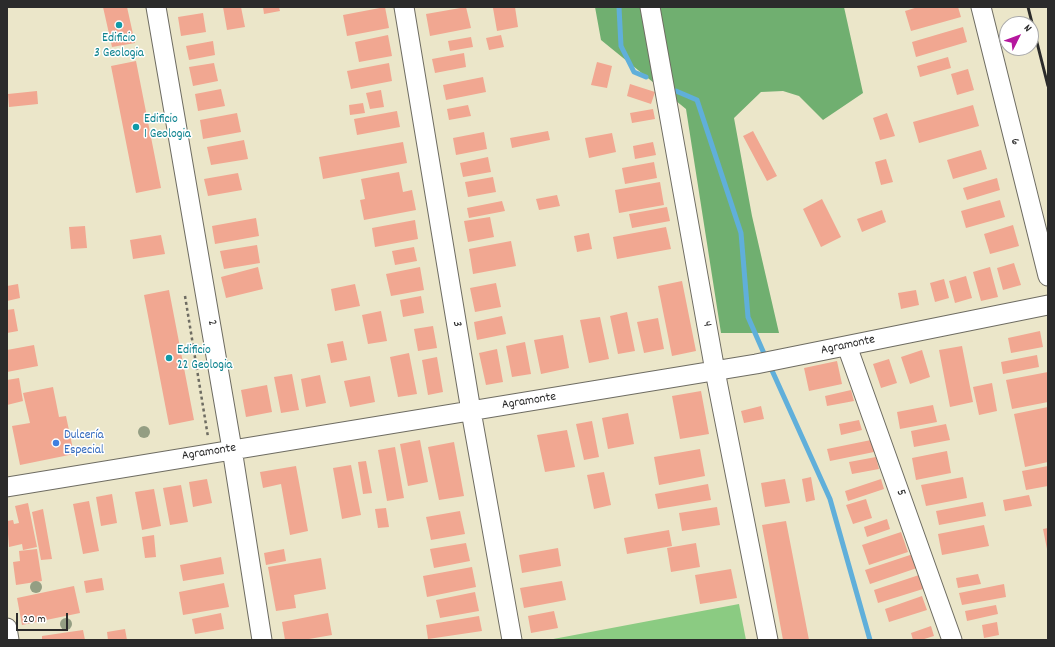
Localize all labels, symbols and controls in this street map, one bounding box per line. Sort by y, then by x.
north arrow [999,16,1039,56]
marker: Edificio 3 Geologia [114,20,124,30]
text: N [1019,21,1035,36]
place label: Edificio 3 Geologia [94,31,144,62]
place label: Edificio 1 Geologia [144,112,191,143]
marker: Edificio 1 Geologia [131,122,141,132]
street label: 6 [1006,137,1022,147]
street label: 2 [203,319,219,327]
street label: 3 [448,320,464,328]
street label: 4 [698,320,714,328]
street label: Agramonte [820,333,876,359]
place label: Edificio 22 Geologia [177,343,232,374]
marker: Edificio 22 Geologia [164,353,174,363]
street label: Agramonte [501,390,557,414]
place label: Dulcería Especial [64,428,104,459]
marker: Dulcería Especial [51,438,61,448]
street label: Agramonte [181,441,237,465]
street label: 5 [892,488,908,498]
scale bar [18,605,70,631]
text: 20 m [23,611,46,628]

